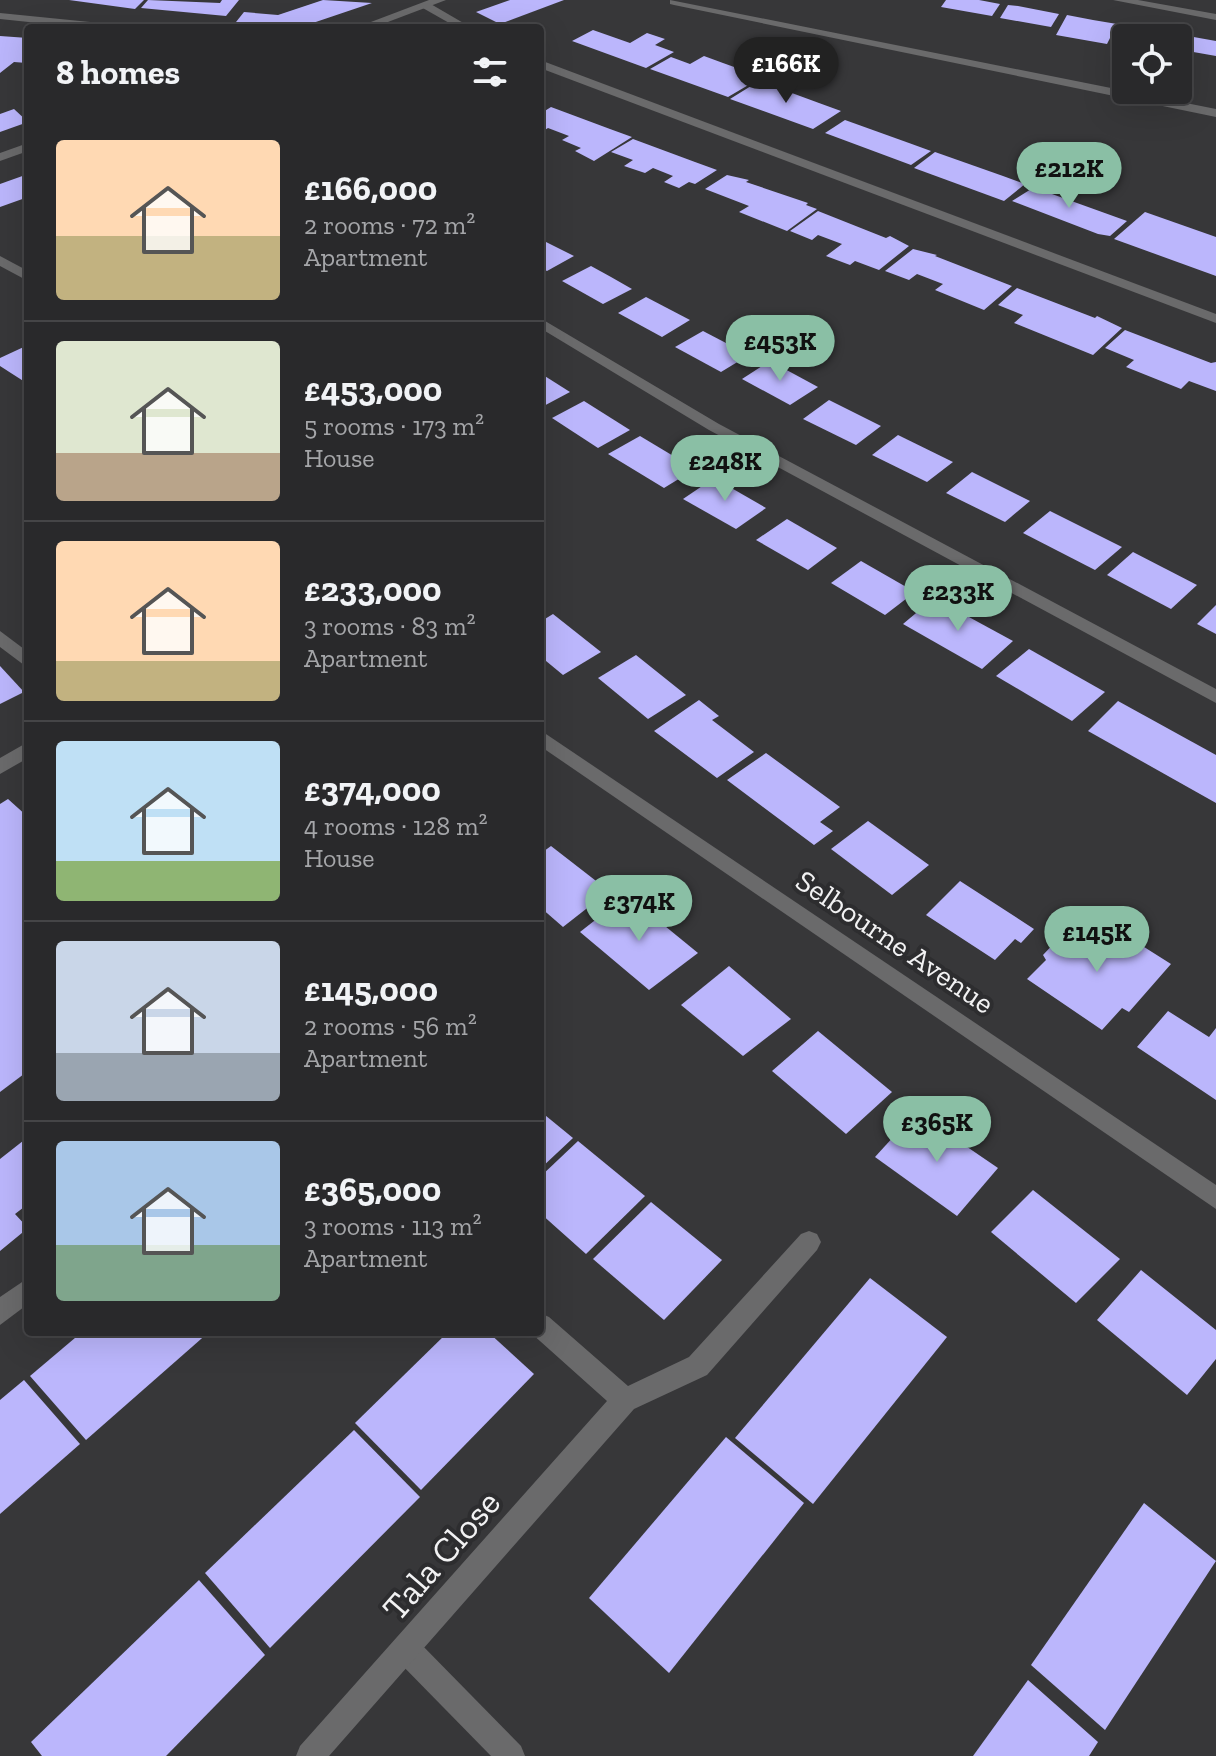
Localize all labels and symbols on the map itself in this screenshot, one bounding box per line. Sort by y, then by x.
pin: £166K [730,37,842,105]
pin: £212K [1013,142,1125,210]
pin: £453K [724,315,836,383]
pin: £248K [669,435,781,503]
pin: £233K [902,565,1014,633]
street label: Selbourne Avenue [789,862,1001,1022]
pin: £374K [583,875,695,943]
pin: £145K [1041,906,1153,974]
pin: £365K [881,1096,993,1164]
street label: Tala Close [373,1481,509,1629]

